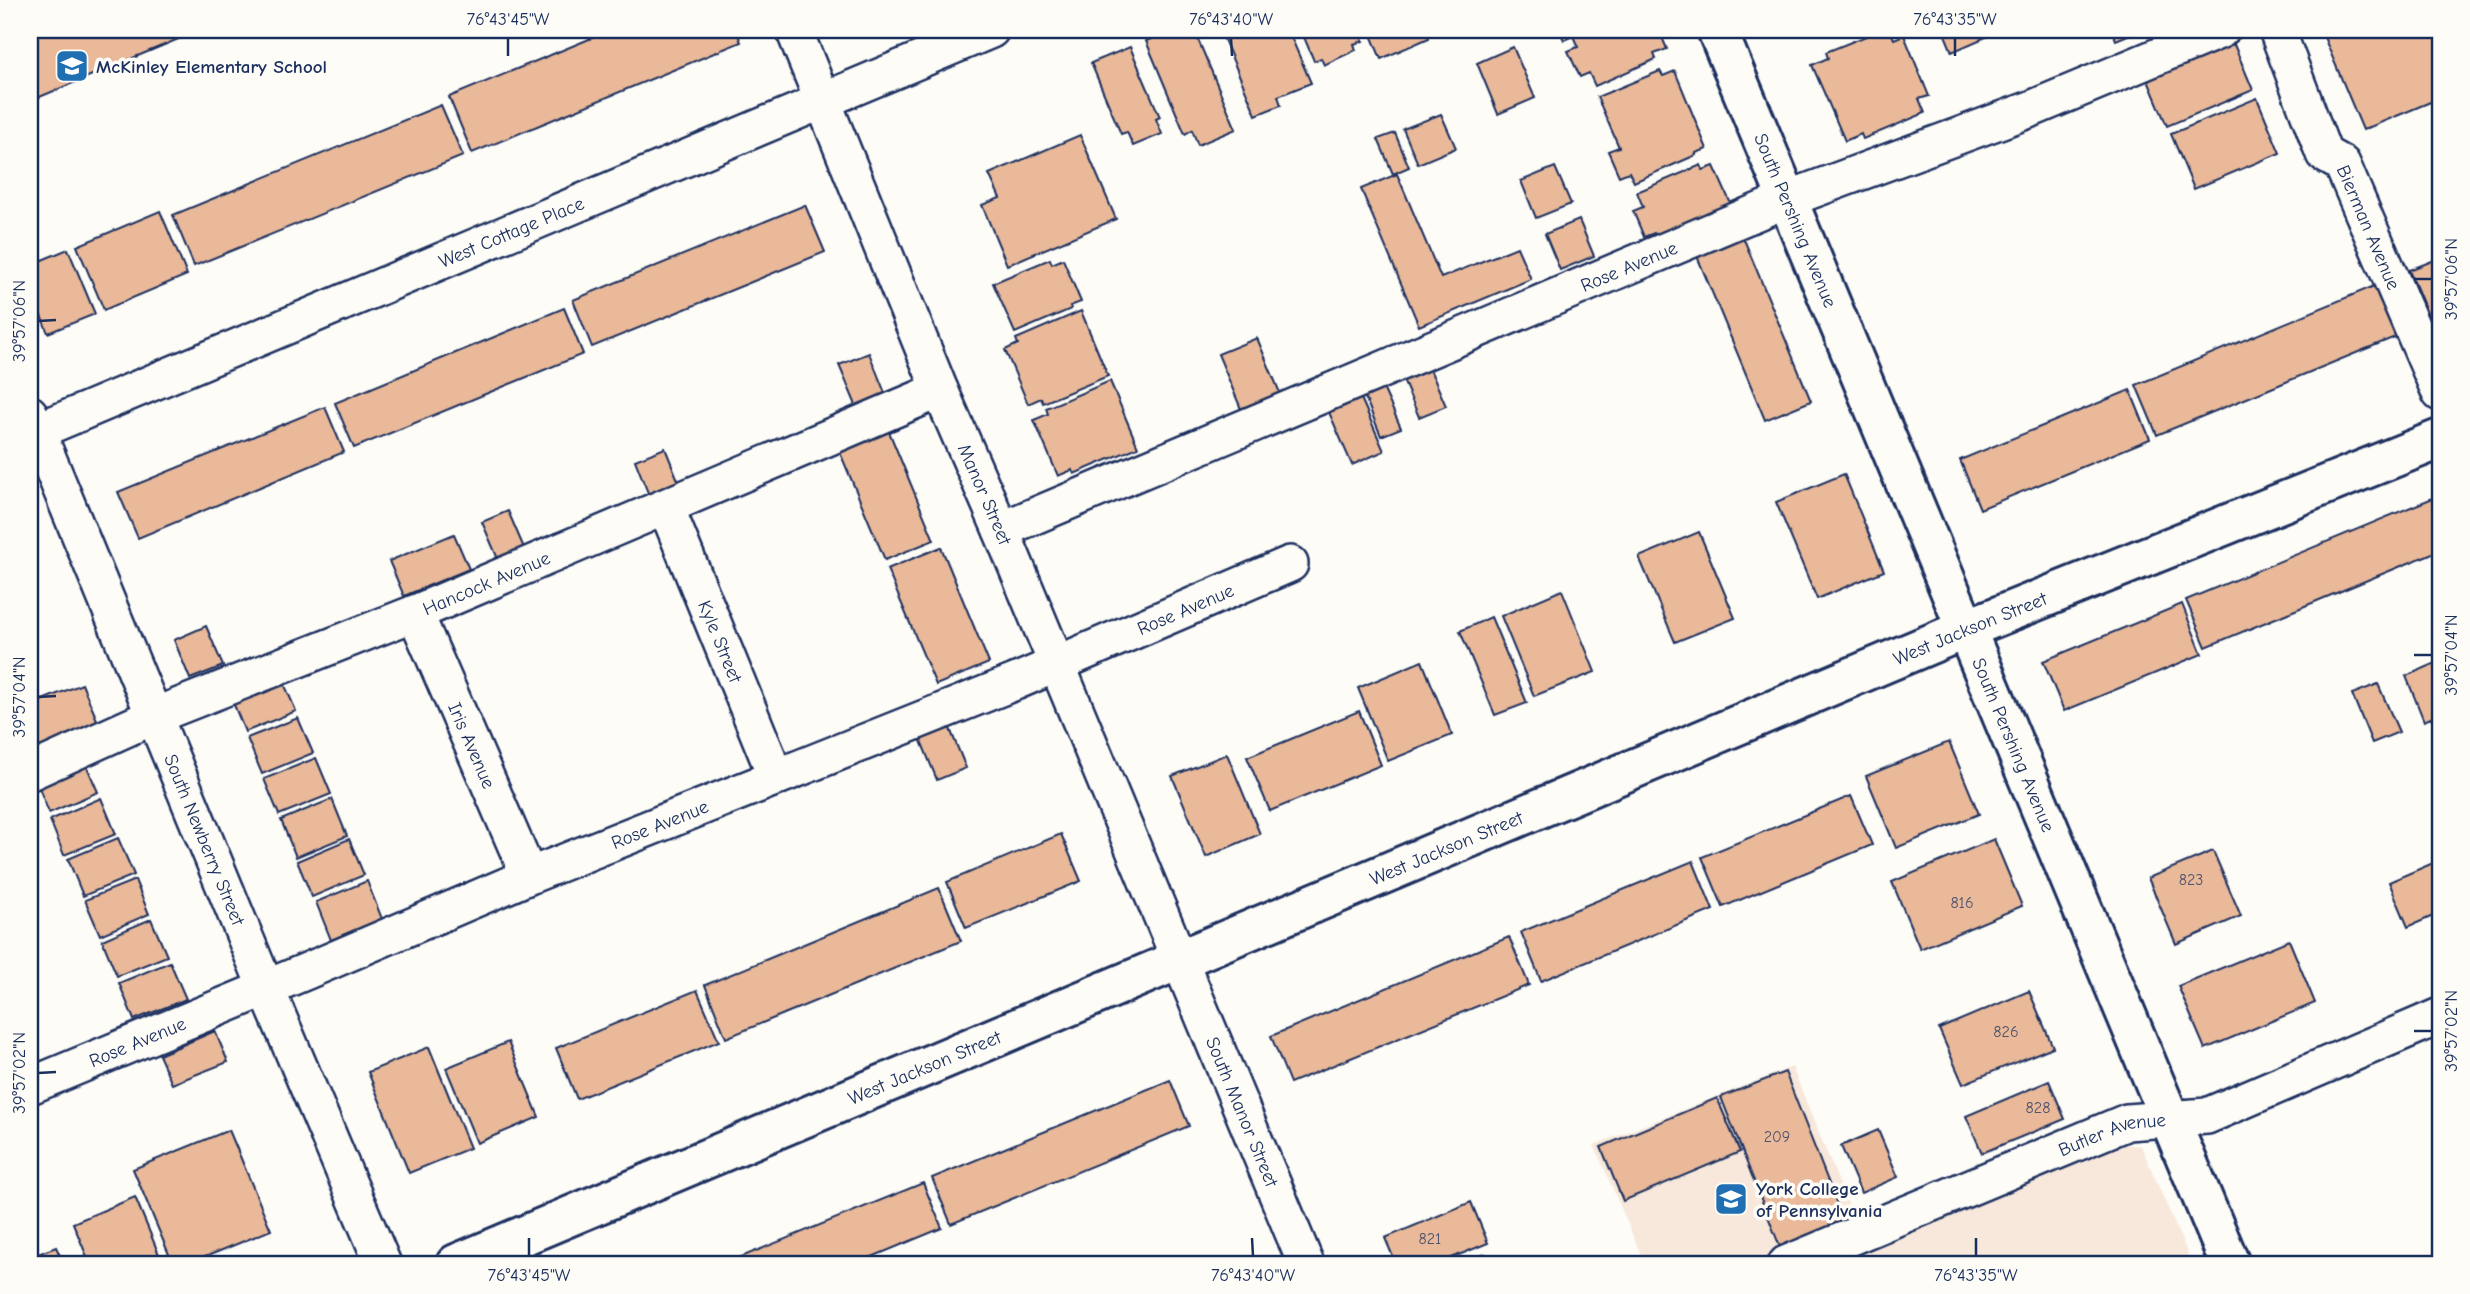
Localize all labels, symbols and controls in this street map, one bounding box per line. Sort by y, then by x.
text: 76°43'45"W [467,9,550,30]
text: 76°43'40"W [1189,9,1273,30]
text: 76°43'35"W [1913,9,1997,30]
school or university icon: McKinley Elementary School [53,47,91,85]
place label: McKinley Elementary School [96,56,327,78]
street label: South Pershing Avenue [1749,130,1841,311]
street label: Bierman Avenue [2332,162,2405,293]
street label: West Cottage Place [436,192,587,273]
street label: Rose Avenue [1578,237,1681,297]
text: 39°57'06"N [2441,238,2462,320]
text: 39°57'06"N [9,280,30,362]
street label: Manor Street [953,441,1016,549]
street label: Hancock Avenue [420,547,553,620]
street label: Rose Avenue [1134,579,1237,640]
street label: West Jackson Street [1890,588,2051,670]
street label: Kyle Street [693,597,747,687]
text: 39°57'04"N [2441,614,2462,696]
street label: South Pershing Avenue [1967,655,2059,835]
text: 39°57'04"N [9,656,30,738]
street label: Iris Avenue [443,699,500,792]
street label: South Newberry Street [159,751,249,929]
street label: Rose Avenue [608,796,712,854]
street label: West Jackson Street [1367,806,1527,890]
house number: 823 [2179,871,2203,889]
house number: 816 [1950,894,1974,912]
text: 39°57'02"N [2441,990,2462,1072]
street label: Rose Avenue [86,1013,189,1072]
house number: 826 [1993,1023,2019,1041]
street label: West Jackson Street [845,1026,1005,1110]
text: 39°57'02"N [9,1032,30,1114]
street label: South Manor Street [1201,1034,1283,1191]
house number: 828 [2026,1099,2050,1117]
street label: Butler Avenue [2055,1109,2167,1161]
house number: 209 [1764,1128,1790,1146]
place label: York College of Pennsylvania [1756,1178,1882,1222]
school or university icon: York College of Pennsylvania [1712,1180,1750,1218]
house number: 821 [1419,1230,1441,1248]
text: 76°43'45"W [488,1265,571,1286]
text: 76°43'40"W [1211,1265,1295,1286]
text: 76°43'35"W [1934,1265,2018,1286]

